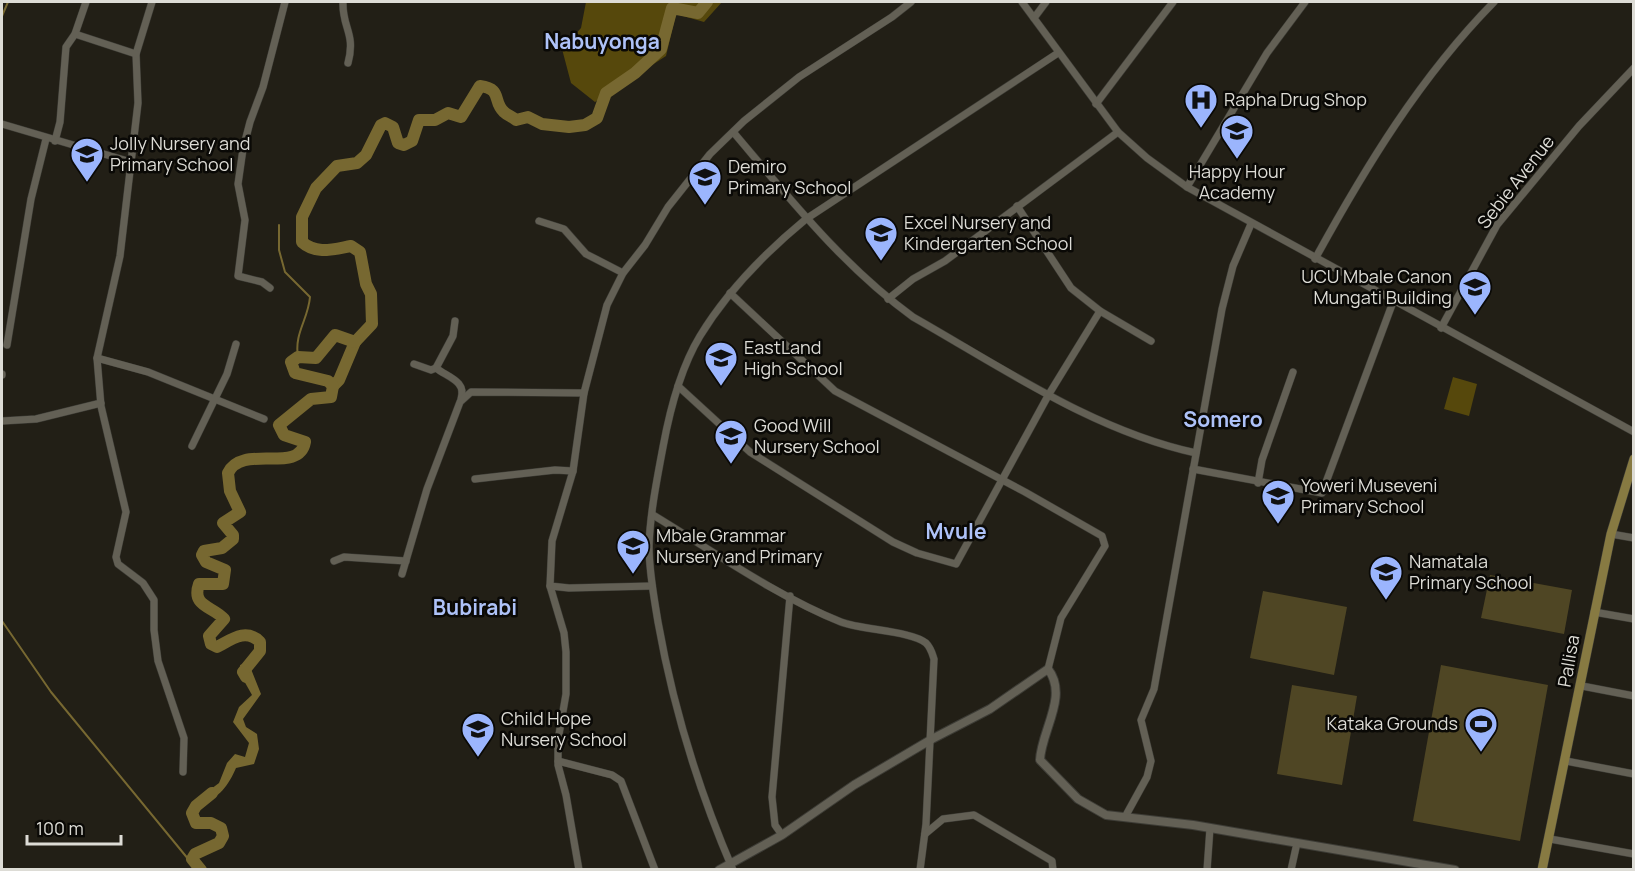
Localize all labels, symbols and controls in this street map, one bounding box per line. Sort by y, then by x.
district label: Nabuyonga [544,27,660,55]
hospital icon: Rapha Drug Shop [1183,82,1219,129]
place label: Rapha Drug Shop [1224,87,1367,111]
school or university icon: Happy Hour Academy [1219,113,1255,160]
street label: Sebie Avenue [1471,130,1559,233]
place label: Jolly Nursery and Primary School [110,131,250,176]
school or university icon: Jolly Nursery and Primary School [69,136,105,183]
place label: Demiro Primary School [728,154,852,199]
school or university icon: Demiro Primary School [687,159,723,206]
place label: Happy Hour Academy [1189,159,1286,204]
place label: Excel Nursery and Kindergarten School [904,210,1073,255]
school or university icon: Excel Nursery and Kindergarten School [863,215,899,262]
place label: UCU Mbale Canon Mungati Building [1301,264,1452,309]
school or university icon: UCU Mbale Canon Mungati Building [1457,269,1493,316]
place label: EastLand High School [744,335,843,380]
school or university icon: EastLand High School [703,340,739,387]
district label: Somero [1183,405,1263,433]
place label: Good Will Nursery School [754,413,880,458]
school or university icon: Good Will Nursery School [713,418,749,465]
place label: Yoweri Museveni Primary School [1301,473,1438,518]
school or university icon: Yoweri Museveni Primary School [1260,478,1296,525]
district label: Mvule [925,517,987,545]
place label: Mbale Grammar Nursery and Primary [656,523,823,568]
school or university icon: Mbale Grammar Nursery and Primary [615,528,651,575]
place label: Namatala Primary School [1409,549,1533,594]
school or university icon: Namatala Primary School [1368,554,1404,601]
district label: Bubirabi [433,593,517,621]
street label: Pallisa [1552,633,1584,689]
place label: Child Hope Nursery School [501,706,627,751]
sports icon: Kataka Grounds [1463,706,1499,753]
school or university icon: Child Hope Nursery School [460,711,496,758]
place label: Kataka Grounds [1326,711,1458,735]
scale bar [27,808,122,846]
text: 100 m [36,816,84,840]

